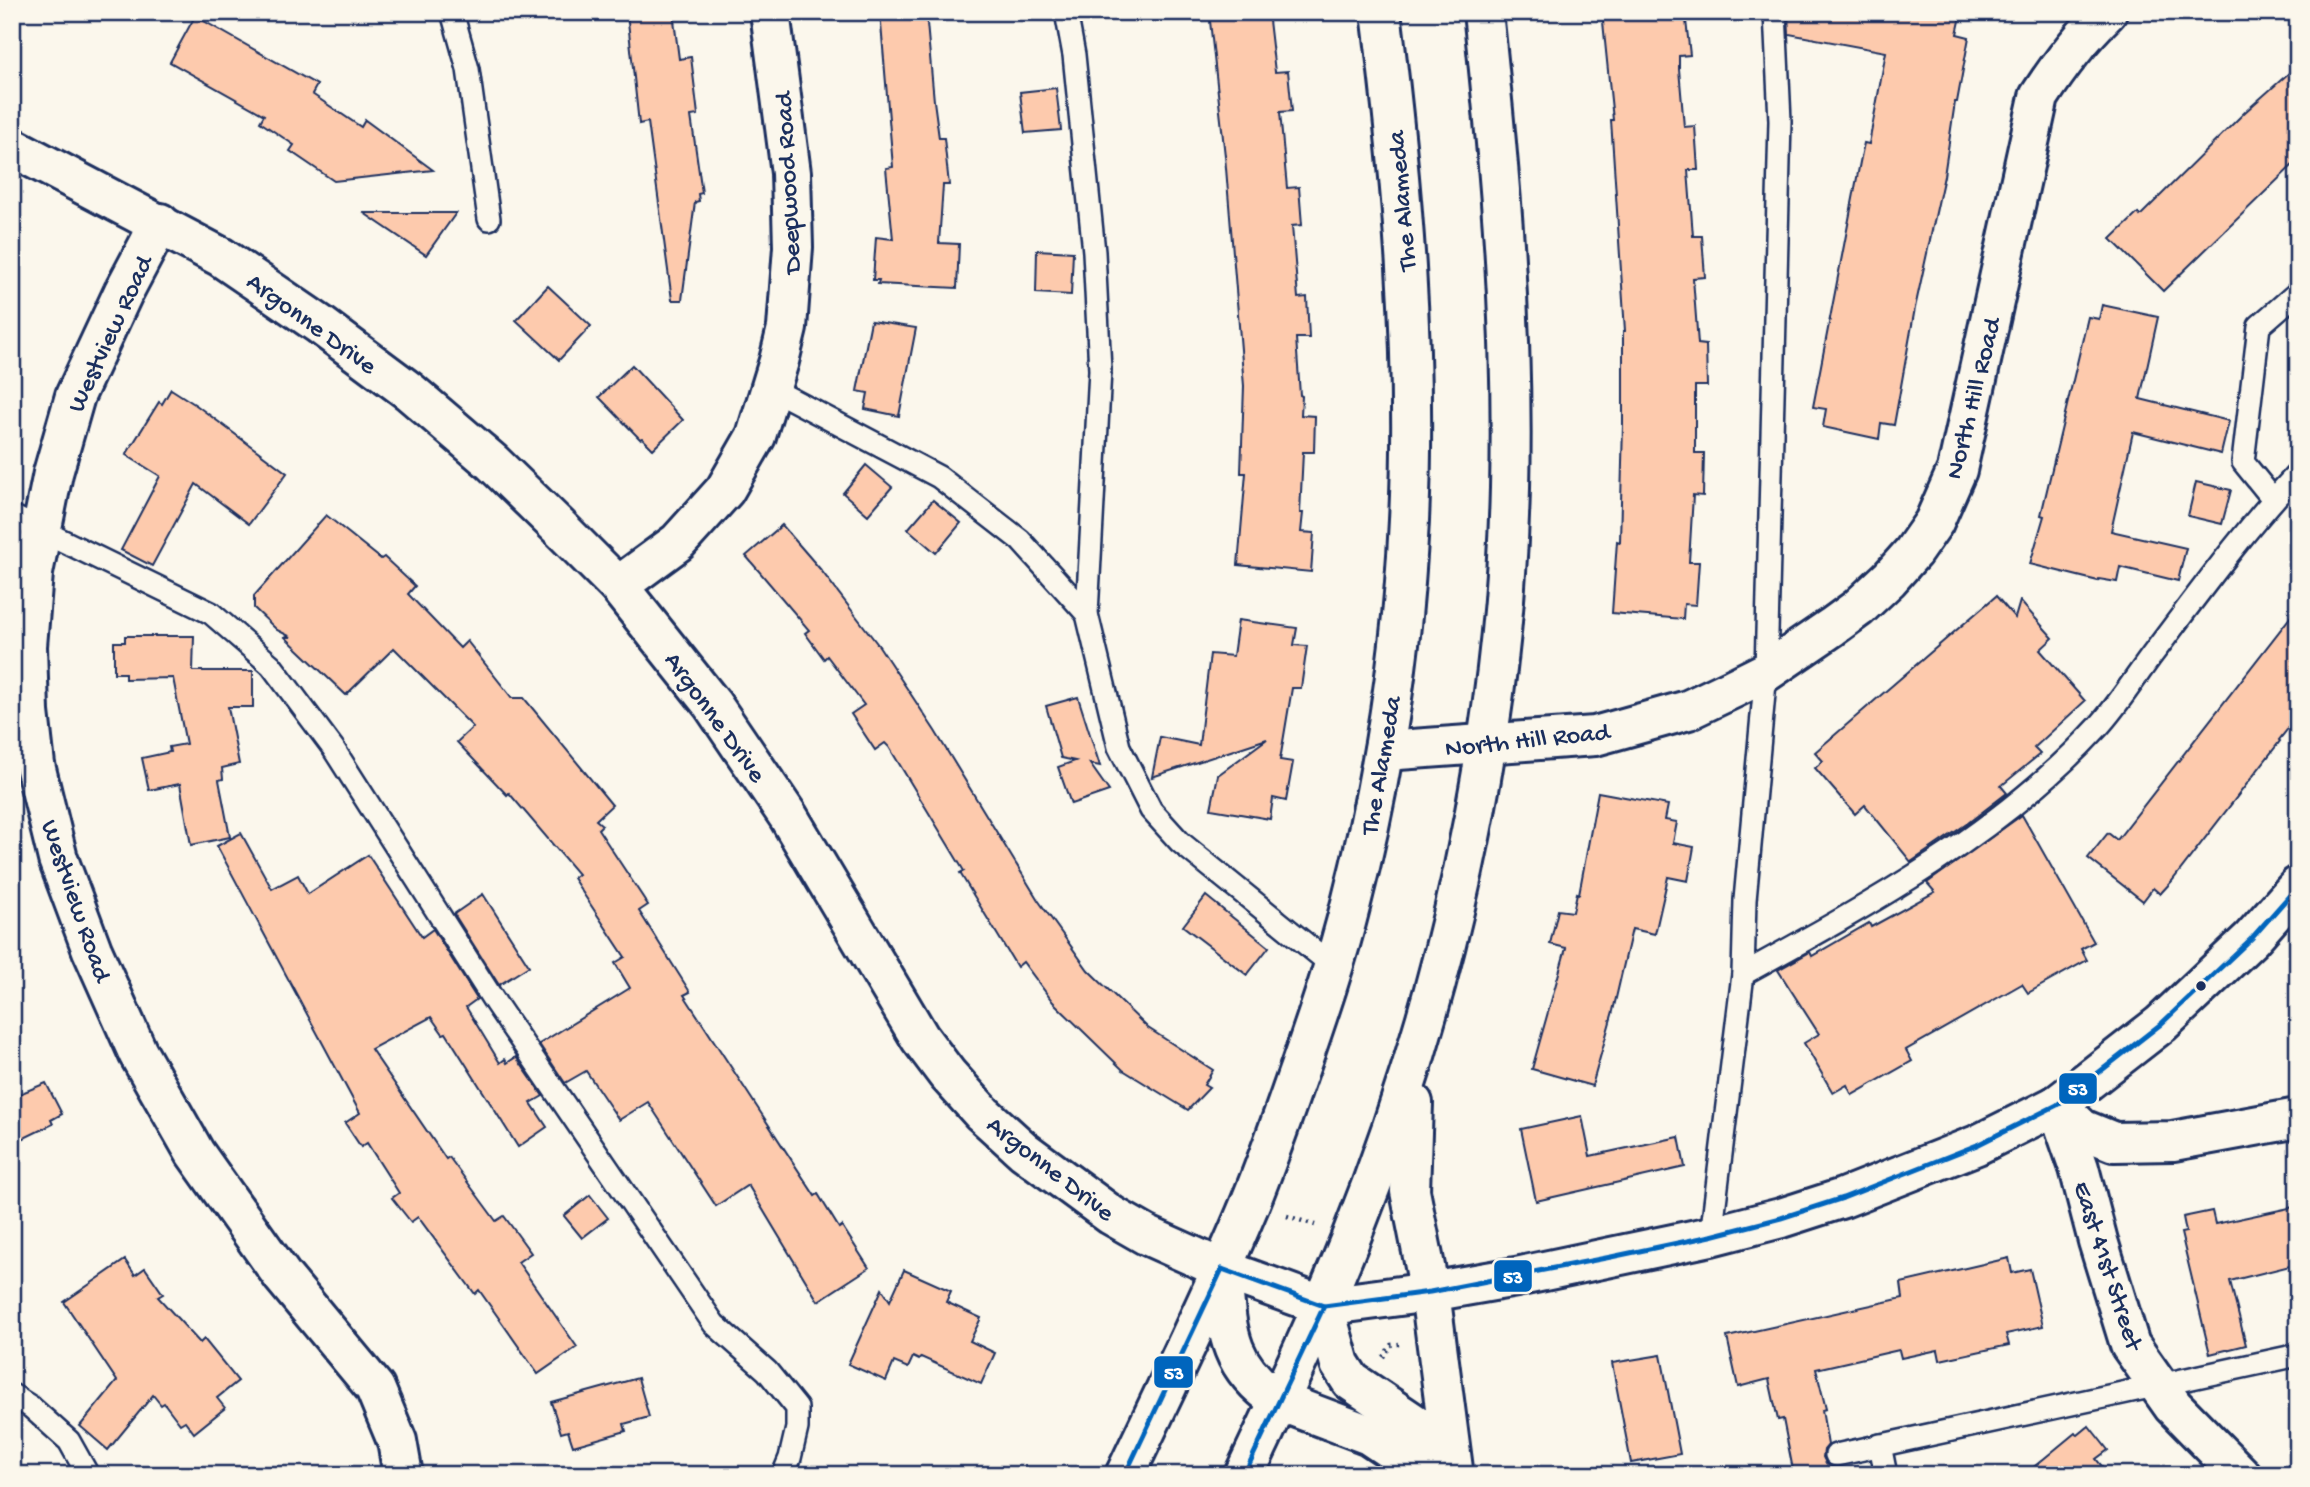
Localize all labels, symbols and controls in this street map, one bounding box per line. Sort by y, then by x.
street label: Deepwood Road [770,89,811,276]
street label: The Alameda [1383,128,1426,274]
street label: Westview Road [62,250,163,418]
street label: Argonne Drive [239,268,382,384]
street label: North Hill Road [1940,313,2011,483]
street label: Argonne Drive [656,647,771,790]
street label: The Alameda [1356,692,1411,840]
street label: North Hill Road [1444,718,1613,767]
street label: Westview Road [32,816,117,988]
unlabelled marker [2194,979,2208,993]
line badge: 53 [2058,1072,2098,1105]
text: 53 [2068,1080,2088,1103]
street label: Argonne Drive [979,1111,1120,1230]
street label: East 41st Street [2064,1178,2148,1357]
line badge: 53 [1493,1259,1533,1293]
text: 53 [1503,1268,1523,1291]
line badge: 53 [1153,1355,1194,1389]
text: 53 [1164,1364,1184,1387]

